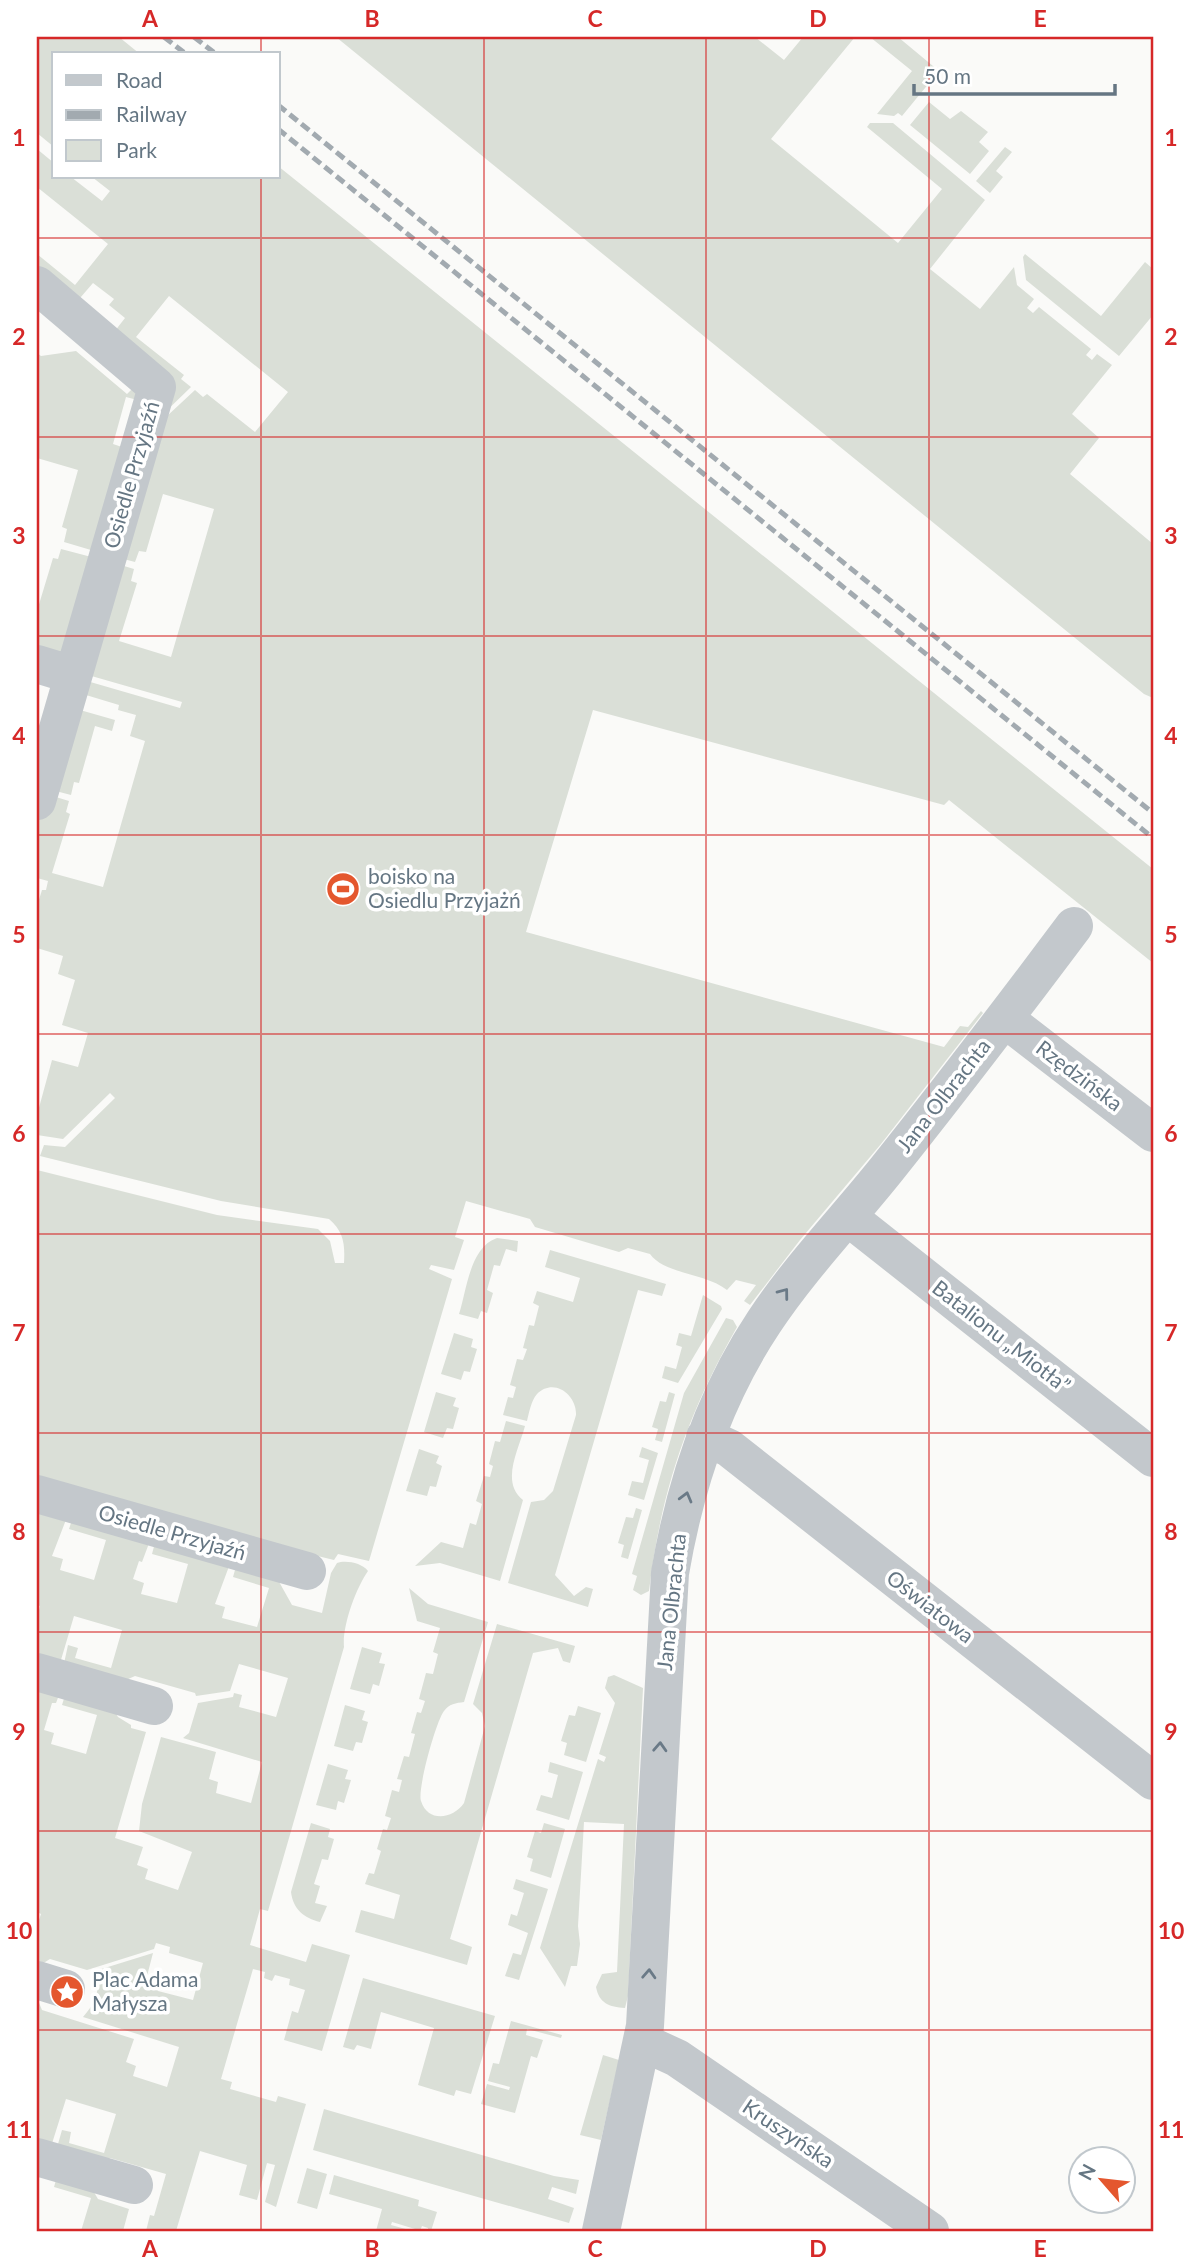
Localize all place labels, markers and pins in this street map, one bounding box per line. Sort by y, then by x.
place label: boisko na Osiedlu Przyjażń [368,863,521,912]
sports icon: boisko na Osiedlu Przyjażń [324,870,362,908]
place label: Plac Adama Małysza [92,1966,199,2015]
place icon: Plac Adama Małysza [48,1973,86,2011]

